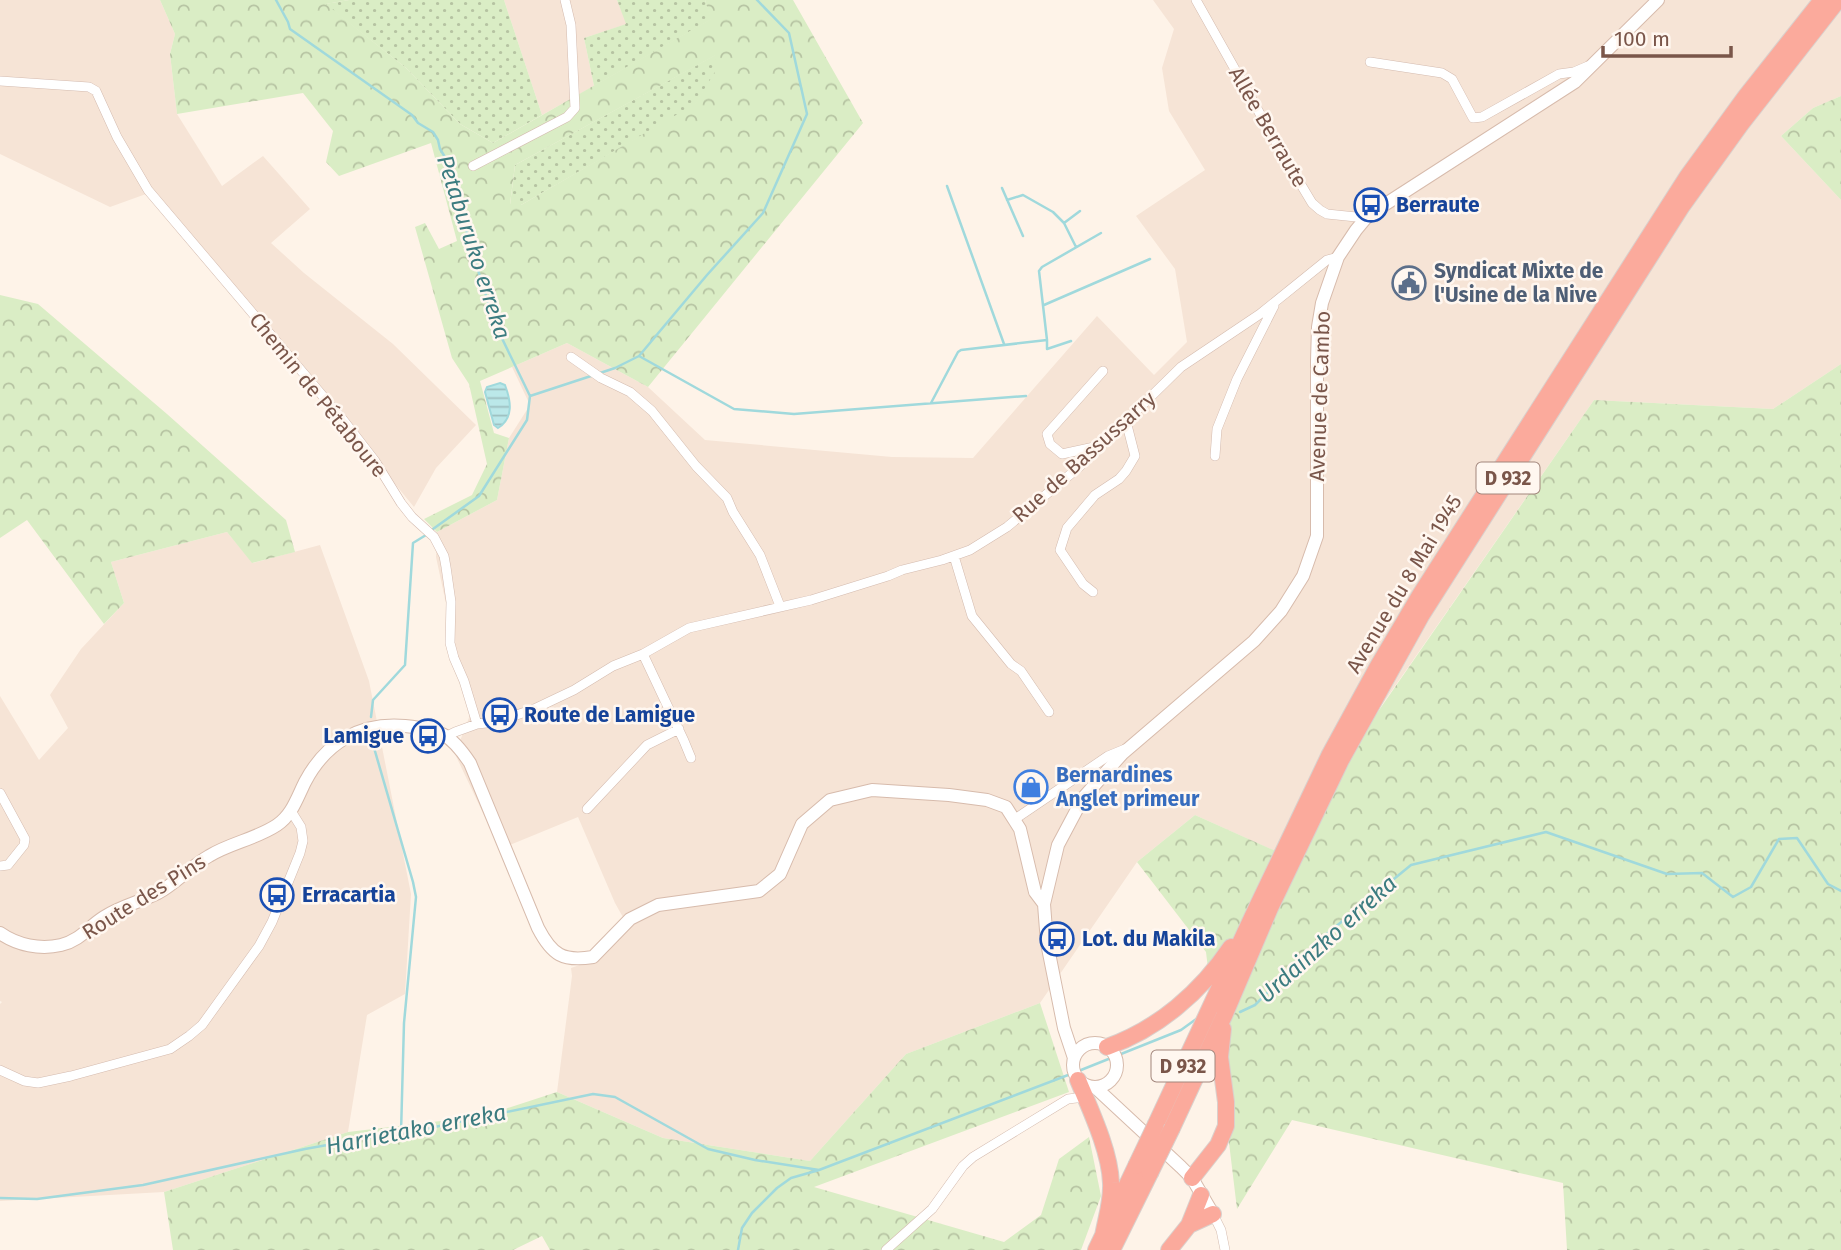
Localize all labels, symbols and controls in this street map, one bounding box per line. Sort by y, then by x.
scale bar [1603,14,1731,58]
text: 100 m [1614,26,1670,52]
street label: Allée Berraute [1223,62,1313,192]
water label: Petaburuko erreka [431,151,517,343]
bus stop icon: Berraute [1352,186,1390,224]
place label: Berraute [1396,192,1480,218]
place label: Syndicat Mixte de l'Usine de la Nive [1434,258,1604,308]
public building icon: Syndicat Mixte de l'Usine de la Nive [1390,264,1428,302]
street label: Chemin de Pétaboure [244,307,392,483]
street label: Avenue de Cambo [1304,310,1336,482]
street label: Rue de Bassussarry [1007,385,1162,528]
road number: D 932 [1476,463,1540,494]
street label: Avenue du 8 Mai 1945 [1340,490,1468,678]
bus stop icon: Route de Lamigue [481,696,519,734]
place label: Route de Lamigue [524,702,695,728]
bus stop icon: Lamigue [409,717,447,755]
place label: Lamigue [323,723,404,749]
place label: Bernardines Anglet primeur [1055,762,1200,812]
shop icon: Bernardines Anglet primeur [1012,768,1050,806]
street label: Route des Pins [77,849,211,945]
water label: Urdainzko erreka [1252,869,1402,1009]
bus stop icon: Erracartia [258,876,296,914]
place label: Erracartia [302,882,396,908]
bus stop icon: Lot. du Makila [1038,920,1076,958]
place label: Lot. du Makila [1082,926,1216,952]
road number: D 932 [1152,1050,1214,1082]
water label: Harrietako erreka [323,1098,509,1160]

